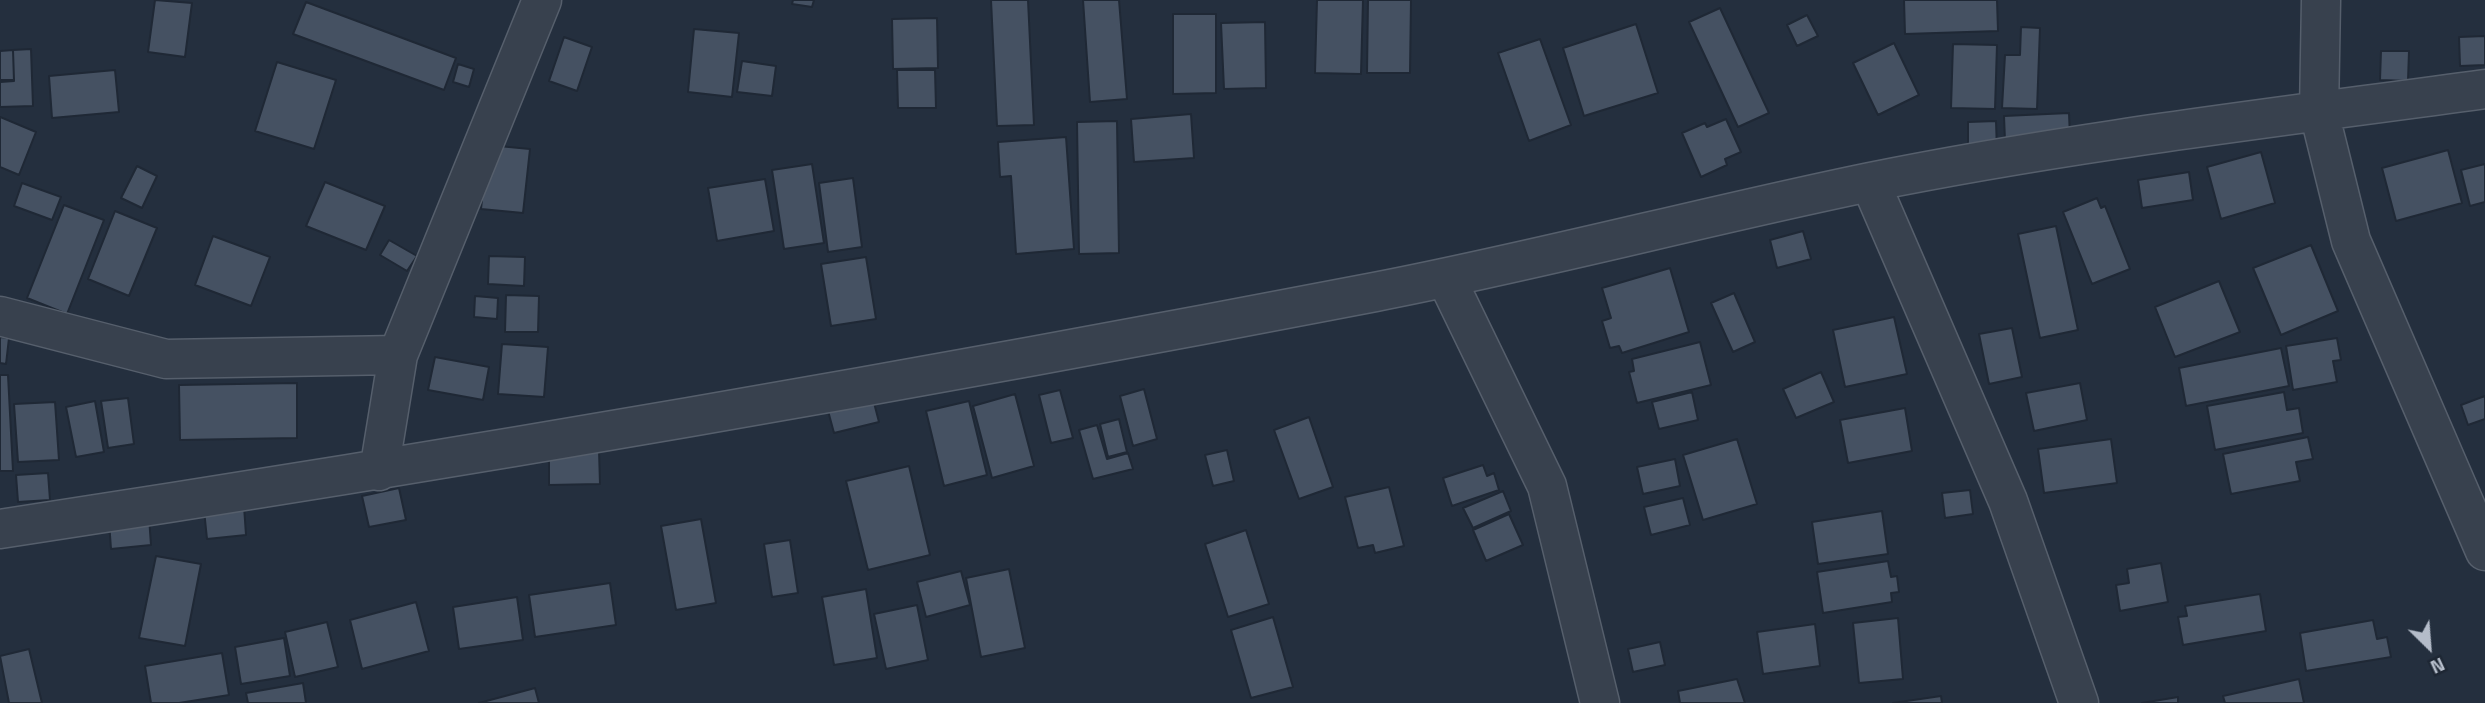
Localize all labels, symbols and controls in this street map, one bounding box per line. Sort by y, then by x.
north arrow [2394,612,2464,682]
text: N [2426,651,2450,682]

